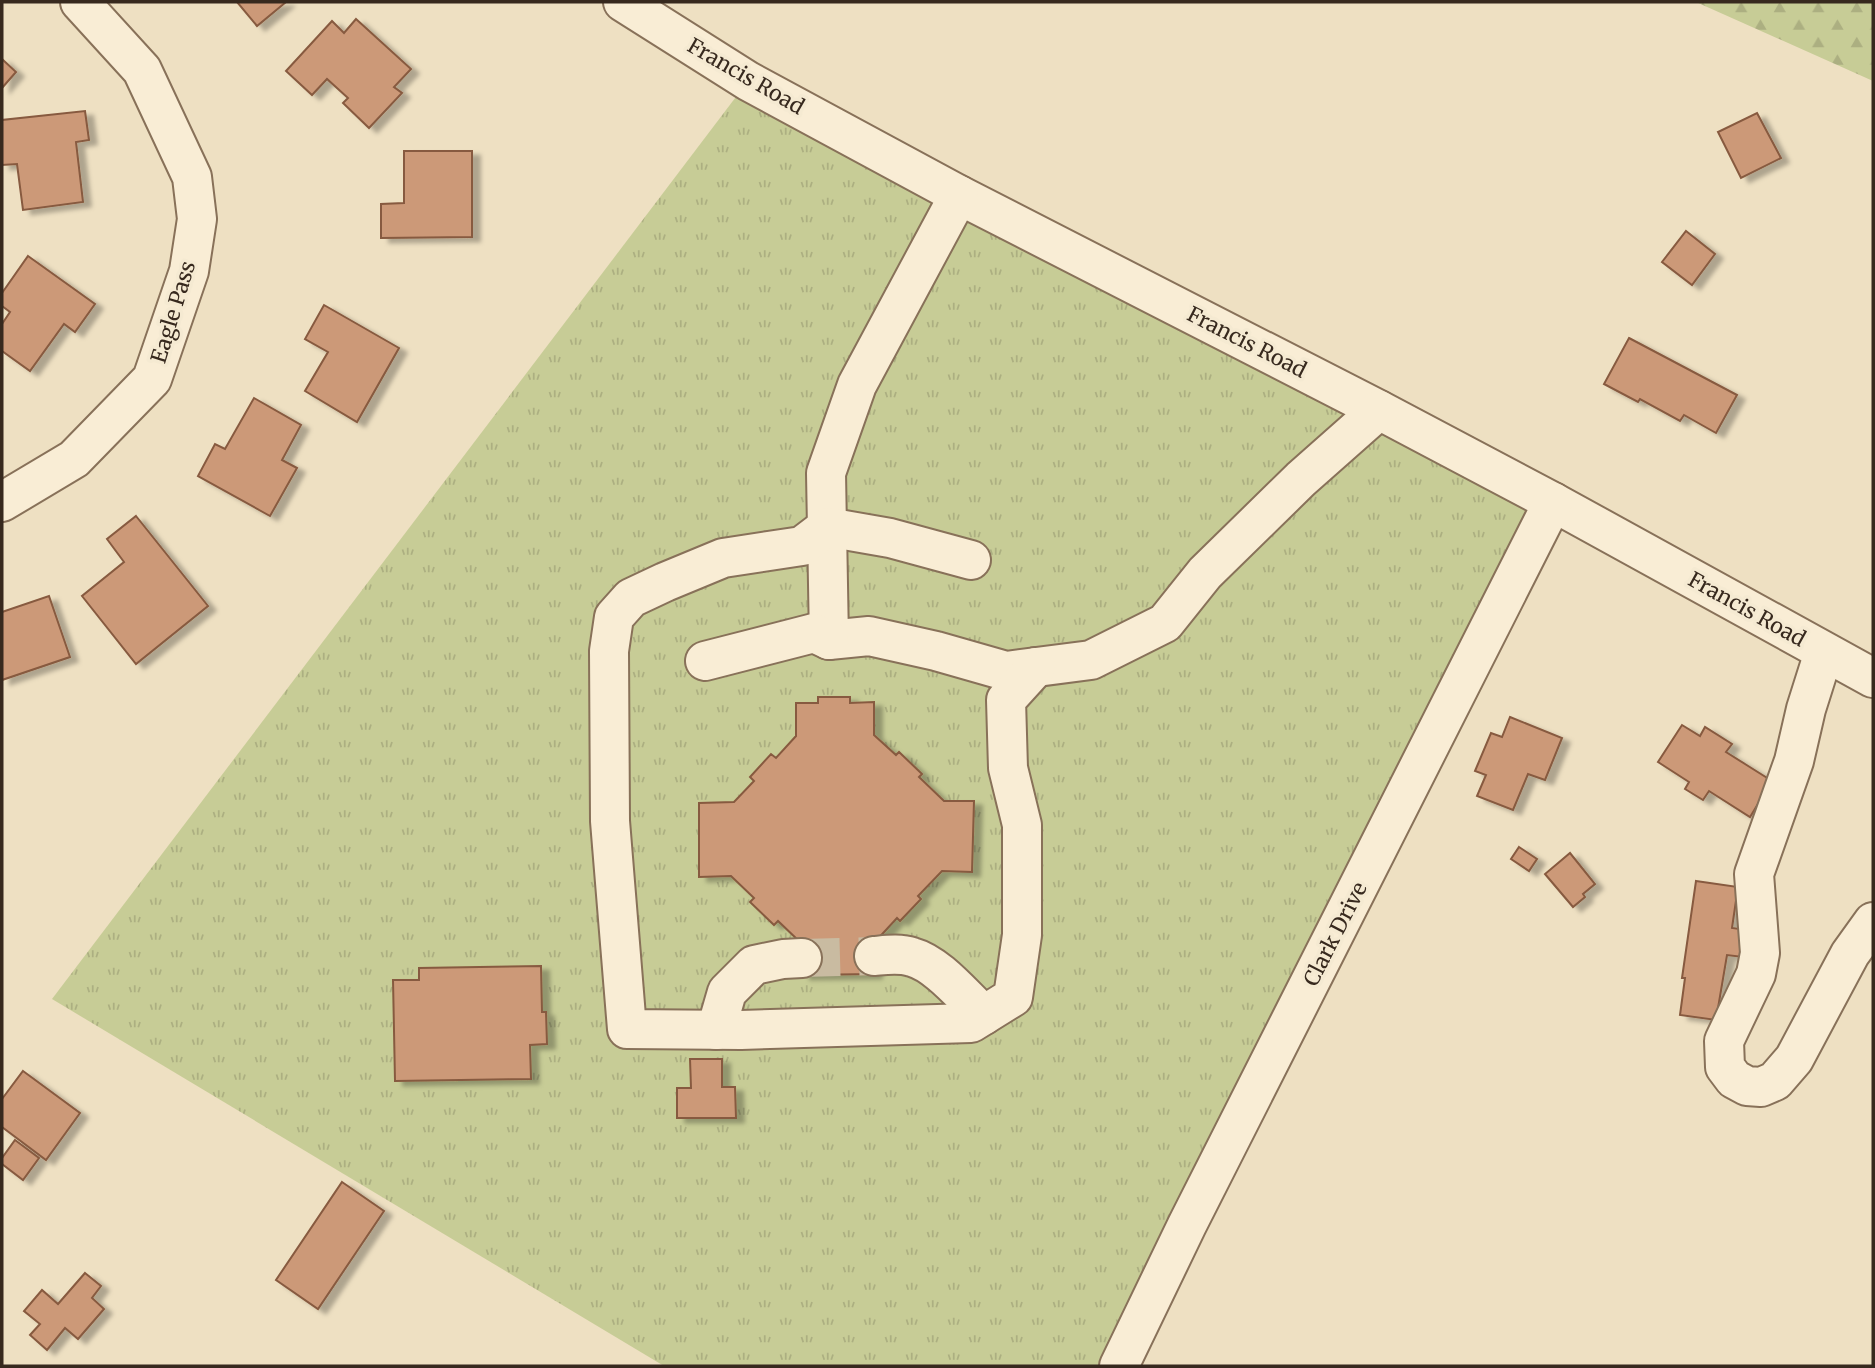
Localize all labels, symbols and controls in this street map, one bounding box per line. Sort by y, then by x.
street label: Francis Road [683,32,809,120]
street label: Eagle Pass [145,258,201,366]
street label: Francis Road [1183,300,1311,384]
street label: Francis Road [1683,566,1811,653]
street label: Clark Drive [1297,877,1373,991]

